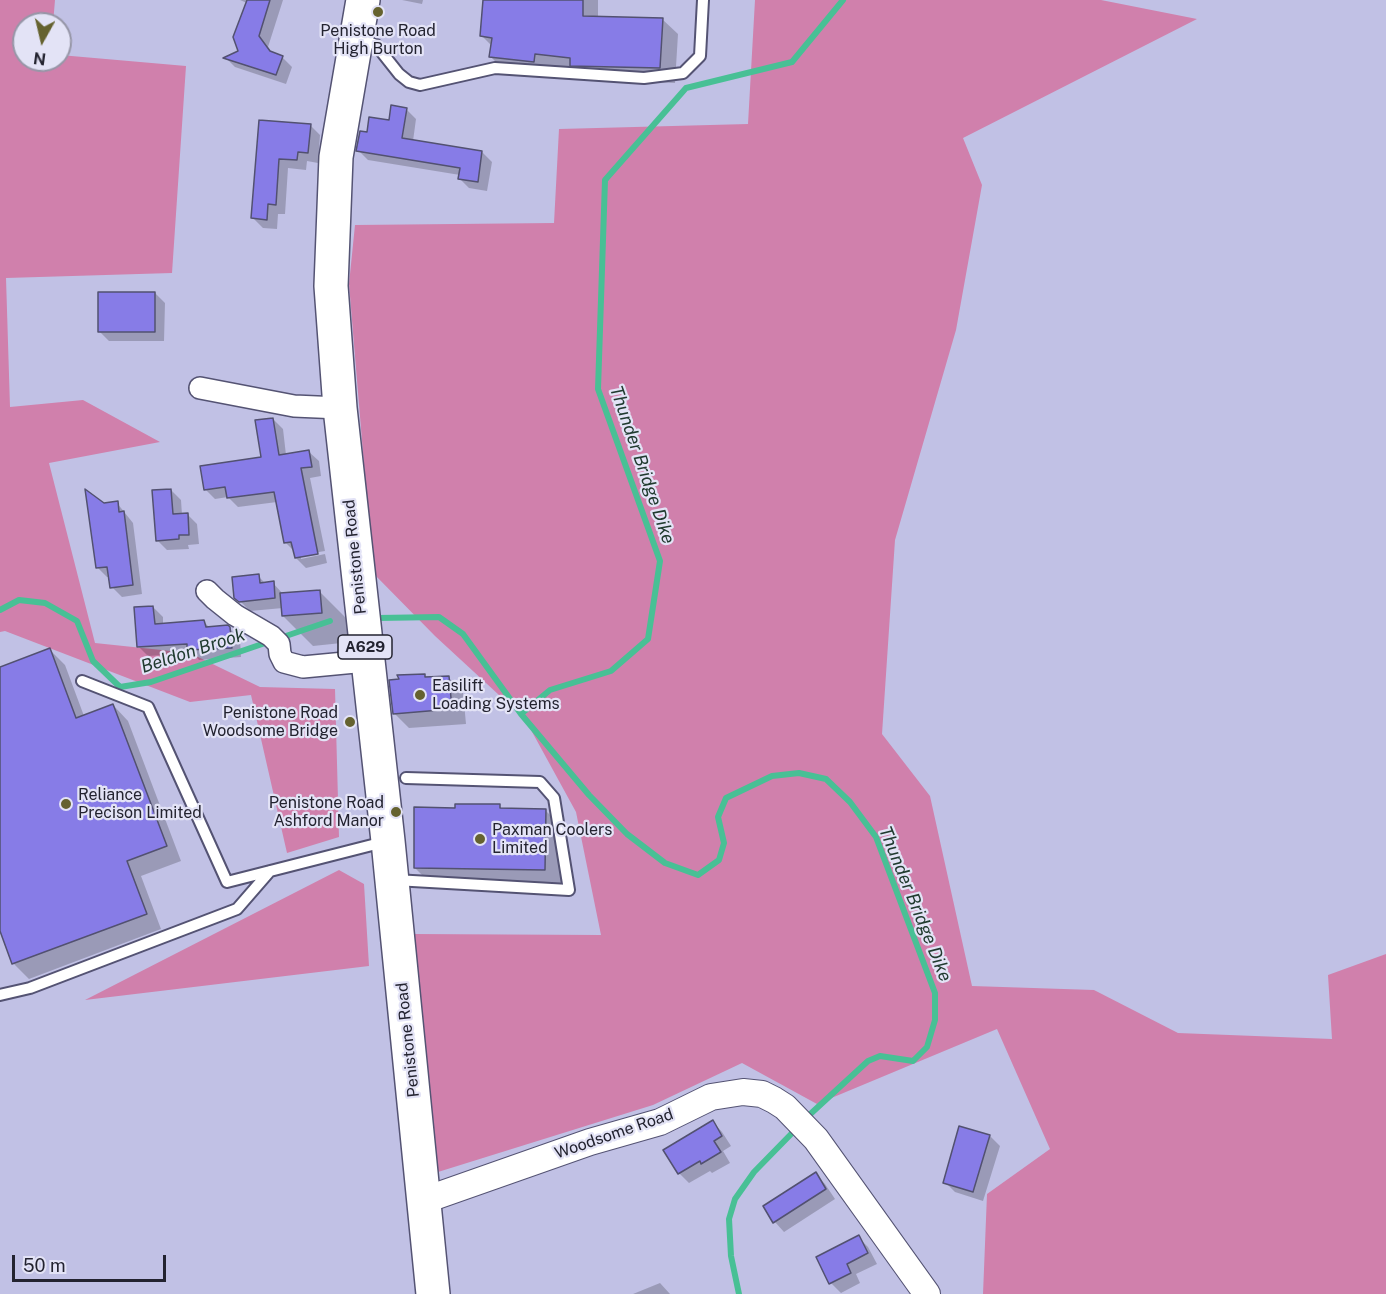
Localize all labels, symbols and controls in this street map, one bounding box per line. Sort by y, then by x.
marker: Penistone Road High Burton [371,5,385,19]
north arrow [12,12,72,72]
place label: Penistone Road High Burton [320,21,436,59]
text: N [32,48,47,69]
water label: Thunder Bridge Dike [605,383,679,547]
street label: Penistone Road [339,499,371,615]
water label: Beldon Brook [138,624,248,678]
road number: A629 [338,635,392,659]
place label: Easilift Loading Systems [432,676,560,714]
marker: Easilift Loading Systems [413,688,427,702]
place label: Penistone Road Woodsome Bridge [203,703,338,741]
marker: Penistone Road Woodsome Bridge [343,715,357,729]
place label: Reliance Precison Limited [78,785,202,823]
place label: Penistone Road Ashford Manor [269,793,384,831]
marker: Reliance Precison Limited [59,797,73,811]
marker: Penistone Road Ashford Manor [389,805,403,819]
place label: Paxman Coolers Limited [492,820,612,858]
water label: Thunder Bridge Dike [874,823,956,985]
marker: Paxman Coolers Limited [473,832,487,846]
street label: Penistone Road [392,982,424,1098]
street label: Woodsome Road [552,1105,676,1163]
scale bar [15,1243,170,1281]
text: 50 m [23,1255,66,1276]

